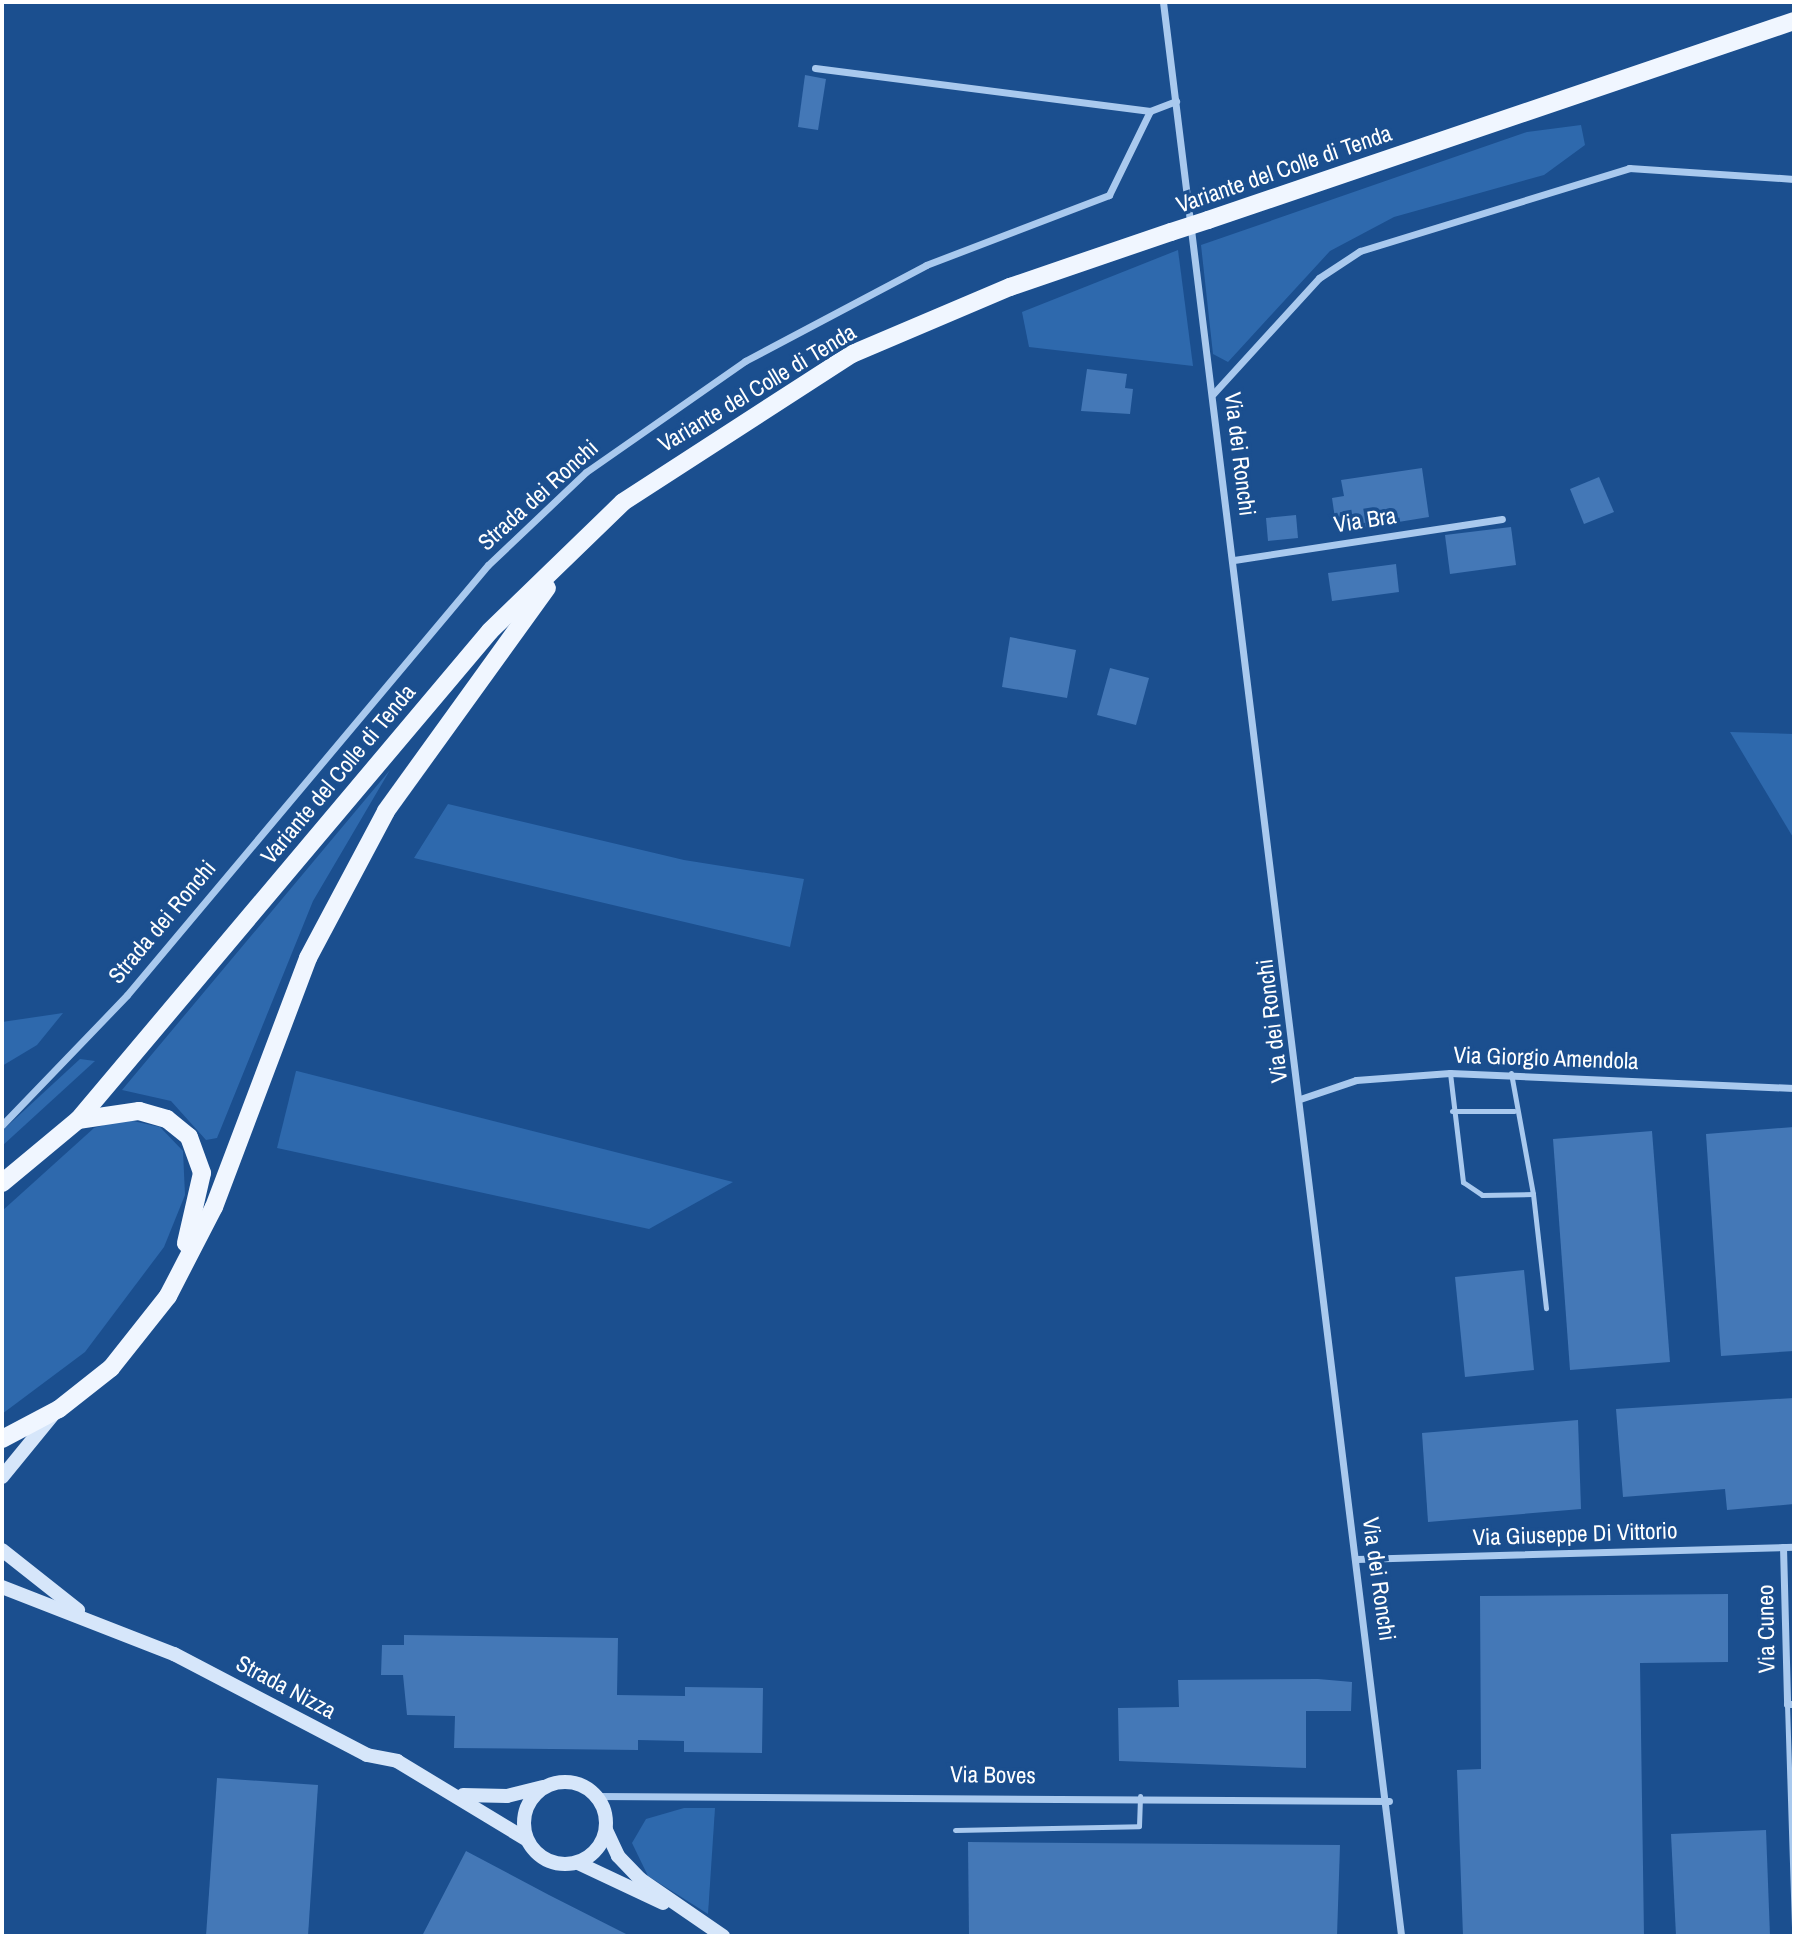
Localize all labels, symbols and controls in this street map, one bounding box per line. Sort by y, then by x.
street label: Variante del Colle di Tenda [1173,119,1395,219]
street label: Variante del Colle di Tenda [653,318,861,458]
street label: Via dei Ronchi [1219,391,1261,517]
street label: Strada dei Ronchi [472,434,604,556]
street label: Via Bra [1332,501,1398,539]
street label: Variante del Colle di Tenda [255,679,421,869]
street label: Strada dei Ronchi [103,855,221,989]
street label: Via dei Ronchi [1251,958,1293,1084]
street label: Via Giorgio Amendola [1452,1041,1640,1075]
street label: Via dei Ronchi [1357,1515,1401,1643]
street label: Via Giuseppe Di Vittorio [1472,1517,1678,1551]
street label: Via Cuneo [1751,1584,1781,1674]
street label: Strada Nizza [231,1649,341,1725]
street label: Via Boves [950,1760,1036,1790]

